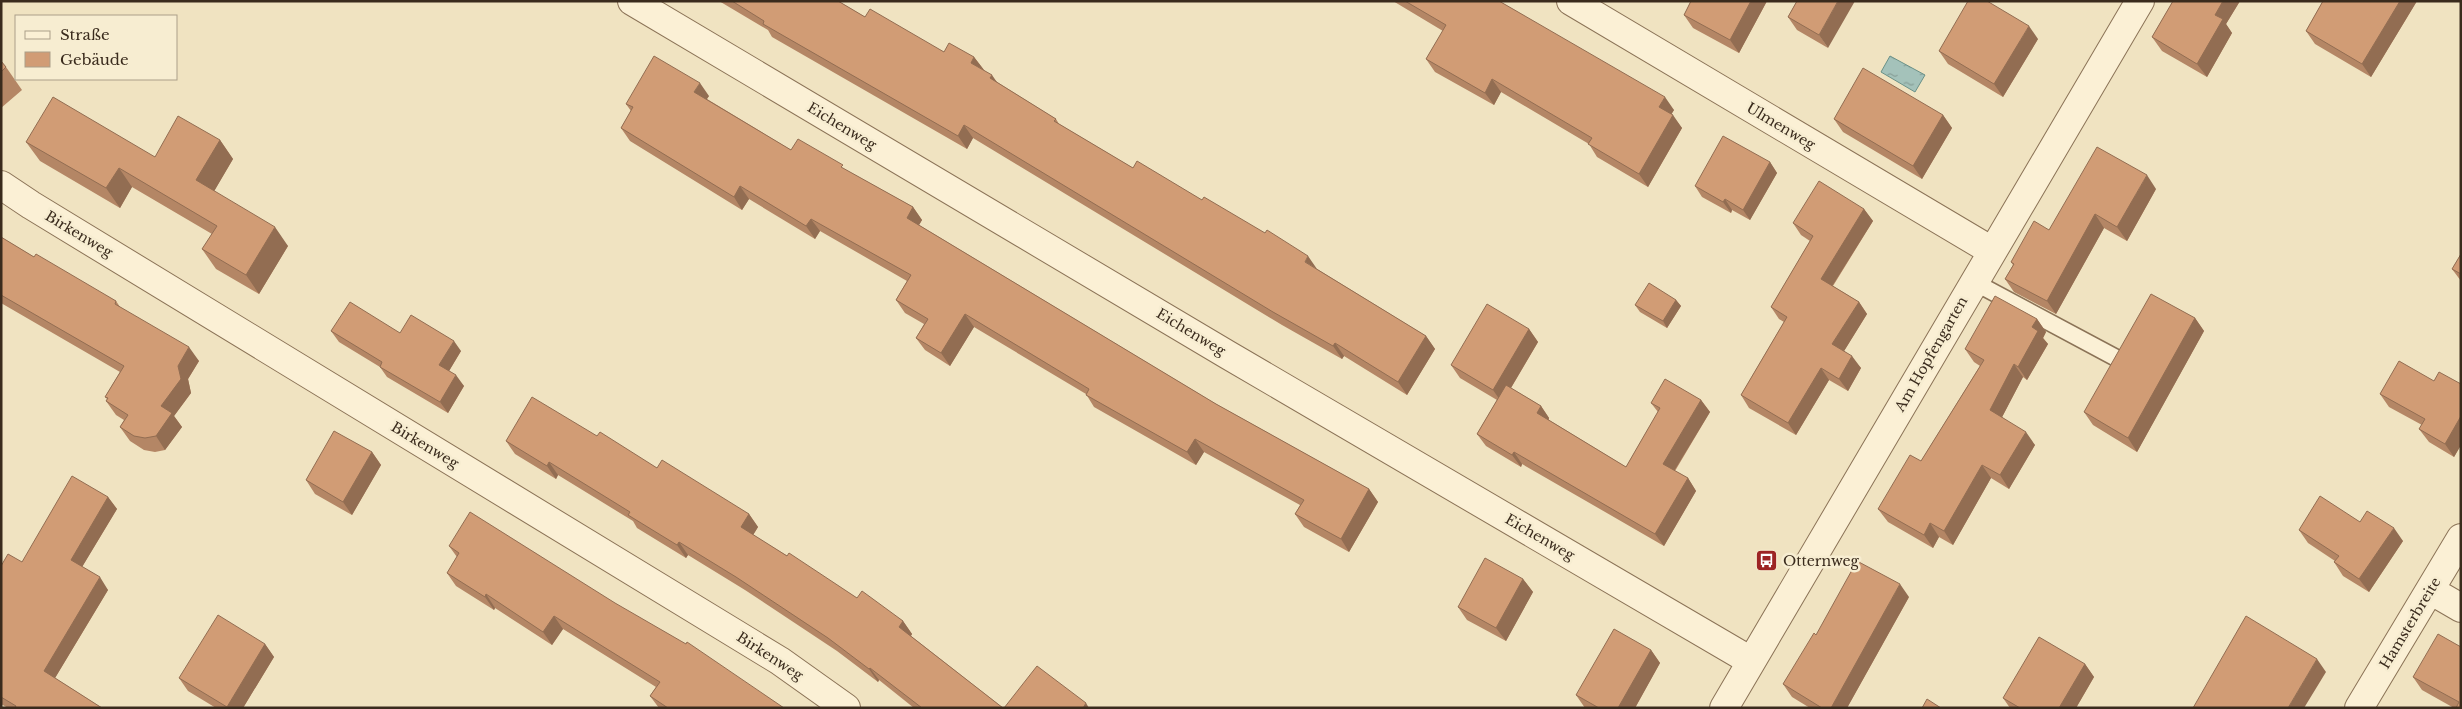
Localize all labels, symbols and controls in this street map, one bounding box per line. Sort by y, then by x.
legend [15,15,178,80]
text: Straße [60,25,110,44]
text: Gebäude [60,50,129,69]
street label: Eichenweg [804,98,880,154]
street label: Ulmenweg [1743,98,1819,154]
street label: Birkenweg [42,207,117,262]
street label: Am Hopfengarten [1890,293,1972,416]
street label: Eichenweg [1153,304,1229,360]
street label: Birkenweg [388,418,463,473]
street label: Eichenweg [1502,510,1579,564]
bus stop icon: Otternweg [1755,549,1779,573]
place label: Otternweg [1783,552,1860,570]
street label: Hamsterbreite [2376,574,2444,672]
street label: Birkenweg [733,628,807,685]

